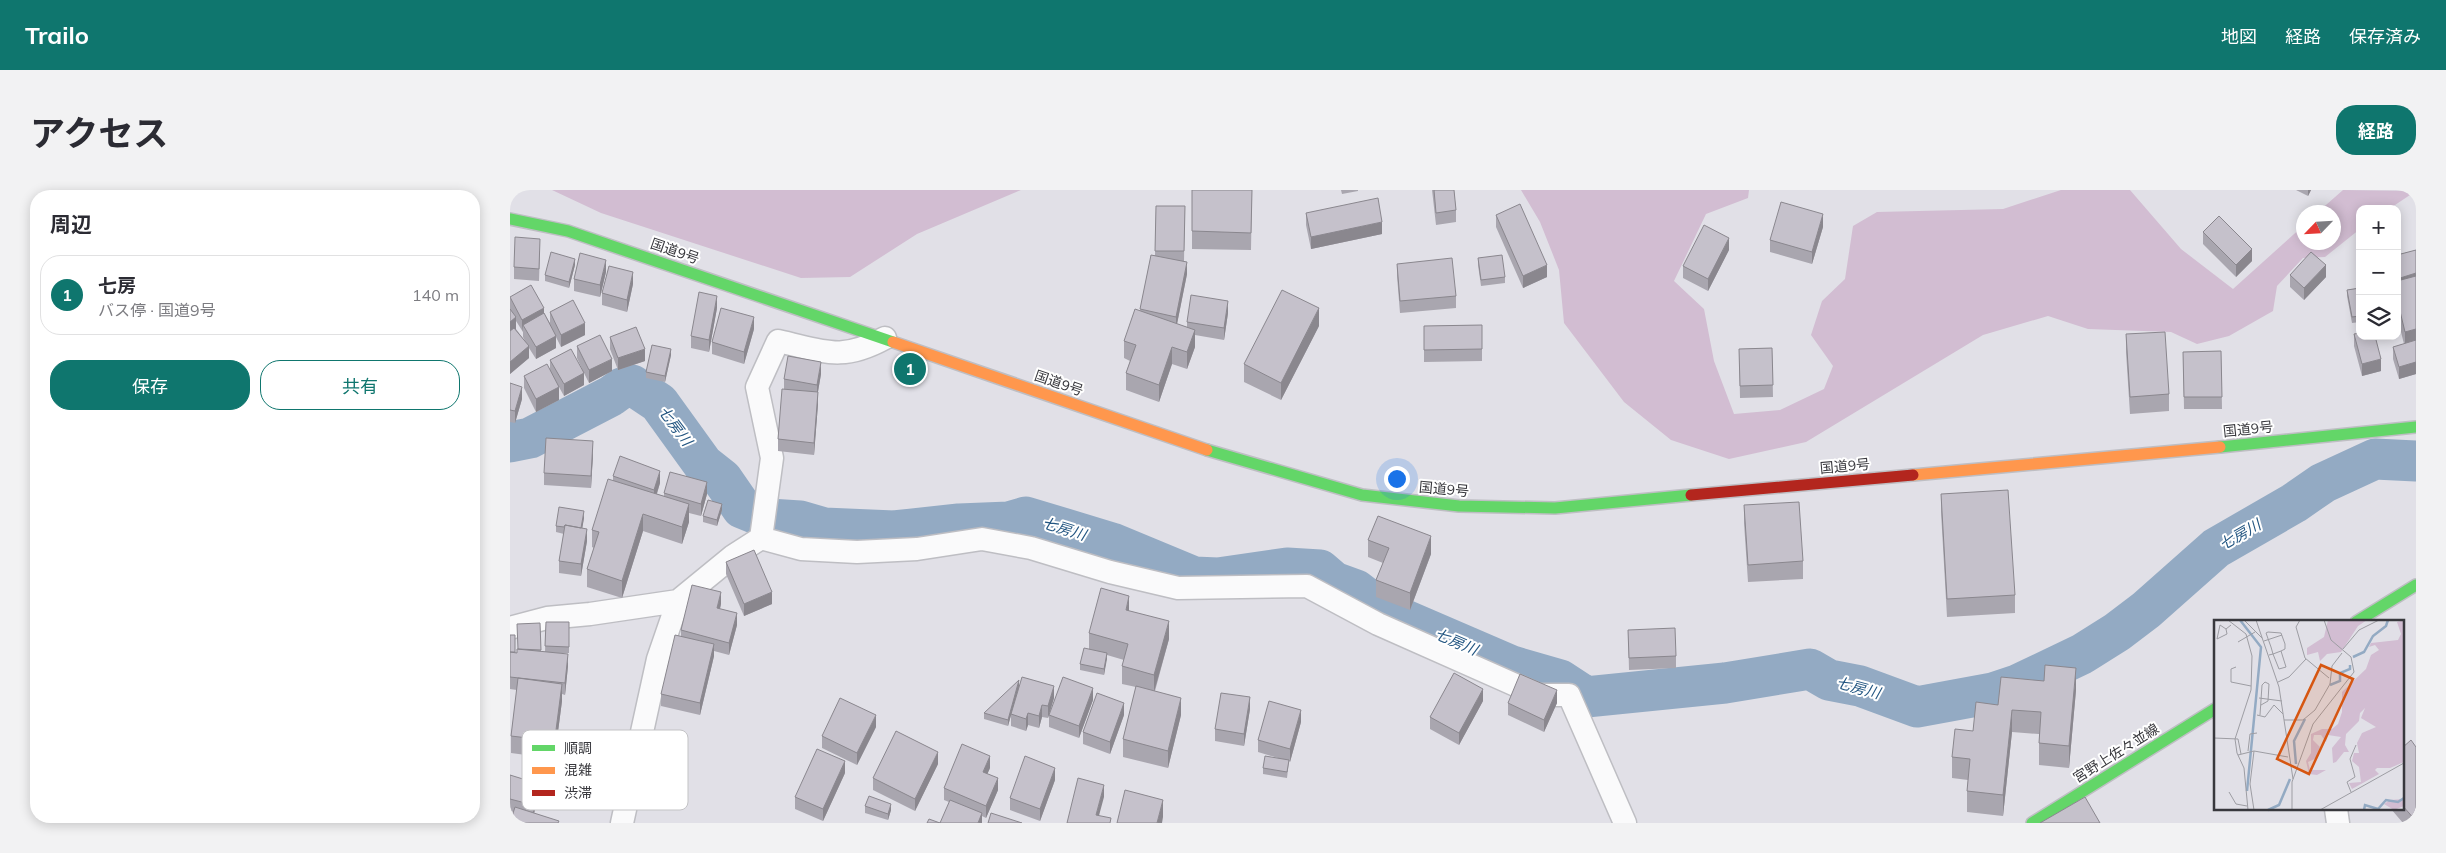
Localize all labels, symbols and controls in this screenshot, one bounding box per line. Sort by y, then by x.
text: Trailo [25,20,89,50]
text: 地図 [2221,25,2257,48]
text: 経路 [2285,25,2321,48]
text: 保存済み [2349,25,2421,48]
button: 経路 [2336,105,2416,155]
text: アクセス [30,111,168,155]
north arrow [2296,205,2341,250]
map controls [2356,205,2401,340]
button: + [2356,205,2401,250]
text: 周辺 [50,211,92,237]
street label: 国道9号 [648,234,702,268]
button: − [2356,250,2401,295]
text: 七房 [98,273,136,297]
text: 1 [62,285,72,305]
text: 140 m [412,285,459,305]
button: layers [2356,295,2401,340]
text: バス停 · 国道9号 [98,300,216,320]
pin: 1 [894,350,926,388]
button: 保存 [50,360,250,410]
button: 共有 [260,360,460,410]
street label: 国道9号 [1032,366,1086,400]
water label: 七房川 [654,402,698,451]
street label: 国道9号 [2222,417,2274,441]
street label: 国道9号 [1819,455,1871,477]
your location [1384,466,1410,492]
street label: 国道9号 [1418,478,1470,500]
water label: 七房川 [1040,513,1090,545]
water label: 七房川 [2216,514,2266,554]
inset map [2214,620,2404,810]
water label: 七房川 [1432,624,1482,660]
water label: 七房川 [1834,673,1884,703]
street label: 宮野上佐々並線 [2070,719,2162,787]
legend [522,730,688,810]
text: 順調 [564,739,592,757]
text: 混雑 [564,761,592,779]
text: 渋滞 [564,784,592,802]

